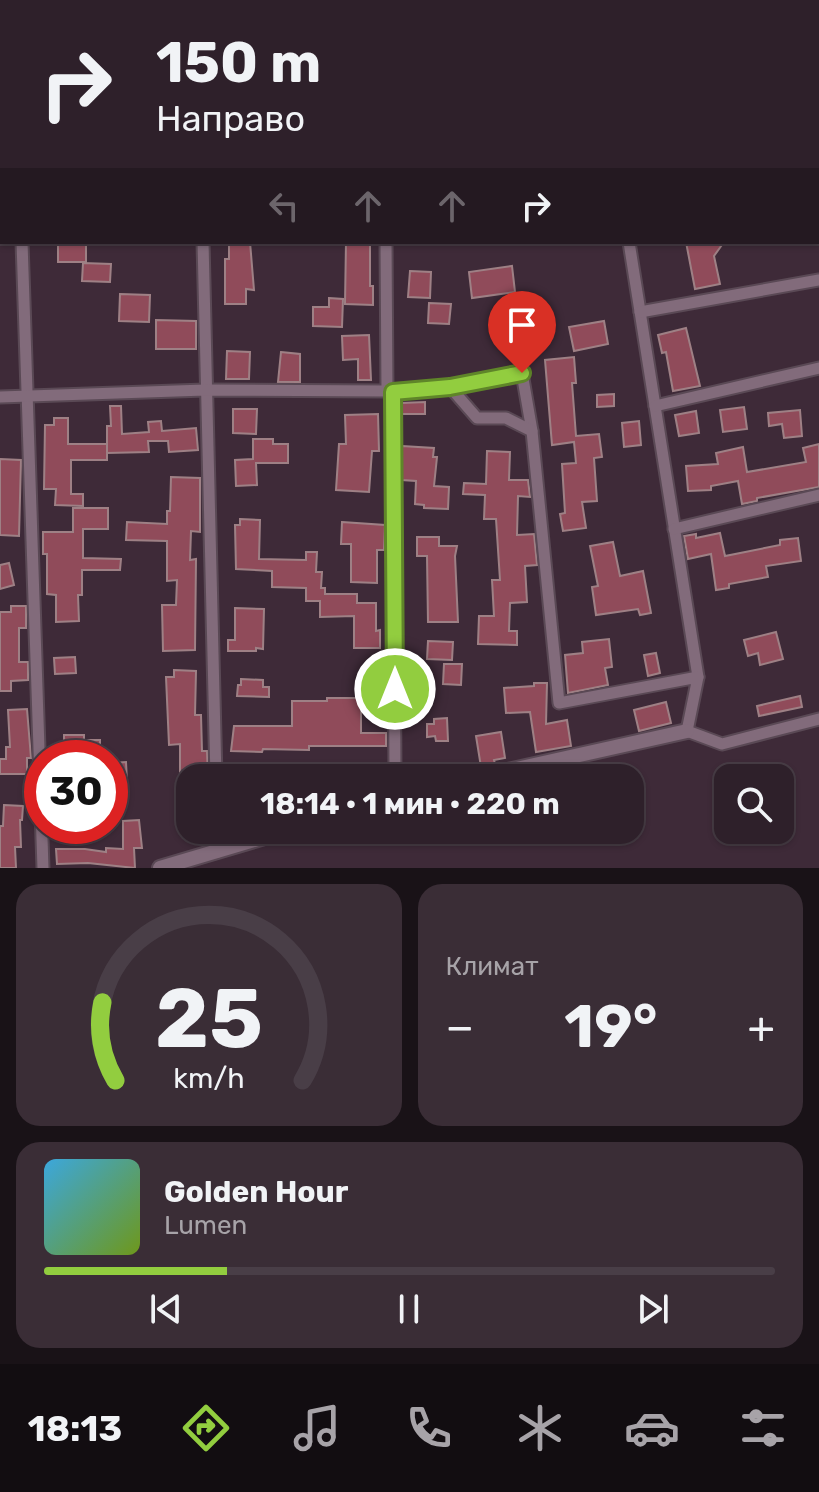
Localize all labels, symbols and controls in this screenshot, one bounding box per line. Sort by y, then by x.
text: 150 m [156,30,321,96]
icon: right [24,32,128,136]
text: Направо [156,97,305,140]
icon: left [262,184,306,228]
icon: ahead [346,184,390,228]
icon: ahead [430,184,474,228]
icon: right [514,184,558,228]
pin [488,291,556,373]
icon: arrive [500,303,544,347]
position arrow [353,647,437,731]
speed limit sign: 30 [24,740,128,844]
map controls [714,764,794,844]
button: search [714,764,794,844]
text: 18:14 · 1 мин · 220 m [260,786,560,822]
text: Климат [446,951,538,982]
text: 25 [155,969,263,1068]
text: 19° [564,991,657,1062]
text: − [446,1001,474,1053]
text: + [748,1001,775,1053]
text: km/h [173,1061,244,1095]
text: Golden Hour [164,1174,348,1210]
text: Lumen [164,1210,247,1241]
icon: previous [144,1287,188,1331]
icon: pause [387,1287,431,1331]
icon: next [631,1287,675,1331]
icon: directions [178,1400,234,1456]
icon: music [289,1400,345,1456]
icon: phone [401,1400,457,1456]
icon: climate [512,1400,568,1456]
icon: car [624,1400,680,1456]
icon: filters [735,1400,791,1456]
text: 18:13 [28,1407,122,1450]

